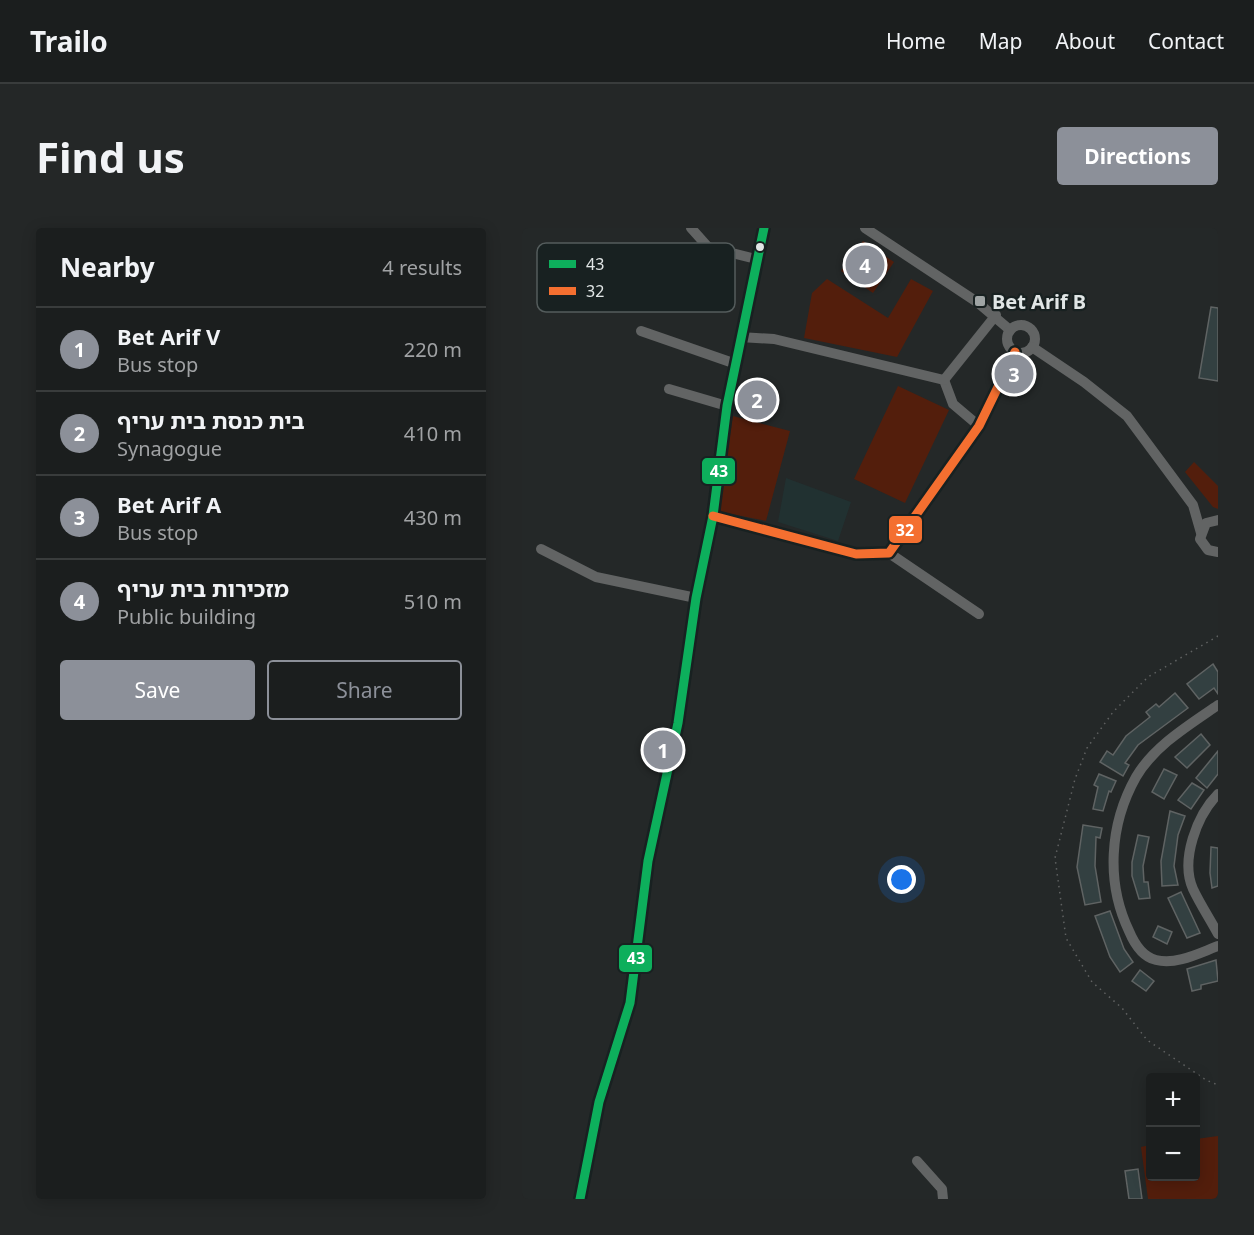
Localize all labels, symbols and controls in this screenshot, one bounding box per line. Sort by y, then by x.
text: Trailo [30,22,108,60]
text: Home [886,27,946,55]
text: Map [979,27,1022,55]
text: About [1055,27,1115,55]
text: Contact [1148,27,1224,55]
button: Directions [1057,127,1218,185]
text: Find us [36,128,185,185]
unlabelled marker [754,241,766,253]
legend [537,243,735,312]
pin: 4 [846,243,884,288]
text: Nearby [60,249,155,285]
text: 43 [586,253,604,275]
text: 4 results [382,254,462,281]
text: 32 [586,280,604,302]
place label: Bet Arif B [992,288,1086,315]
marker: Bet Arif B [973,294,987,308]
text: Bet Arif V [117,321,220,351]
text: 1 [74,336,85,363]
text: 220 m [404,336,462,363]
text: Bus stop [117,351,198,378]
pin: 3 [994,352,1034,396]
pin: 2 [738,378,776,423]
text: בית כנסת בית עריף [117,405,305,435]
text: 2 [74,420,85,447]
text: 410 m [404,420,462,447]
text: Synagogue [117,435,222,462]
line badge: 43 [701,457,736,485]
text: 43 [710,460,728,482]
text: Bet Arif A [117,489,221,519]
text: 3 [74,504,85,531]
text: 430 m [404,504,462,531]
line badge: 32 [888,515,923,544]
text: Bus stop [117,519,198,546]
text: 32 [896,519,914,541]
text: מזכירות בית עריף [117,573,289,603]
text: 4 [74,588,85,615]
text: 510 m [404,588,462,615]
text: Public building [117,603,256,630]
button: Save [60,660,255,720]
button: Share [267,660,462,720]
pin: 1 [644,728,682,772]
your location [887,865,916,894]
line badge: 43 [618,944,653,973]
text: 43 [627,947,645,969]
map controls [1146,1073,1200,1181]
button: + [1146,1073,1200,1127]
button: − [1146,1127,1200,1181]

